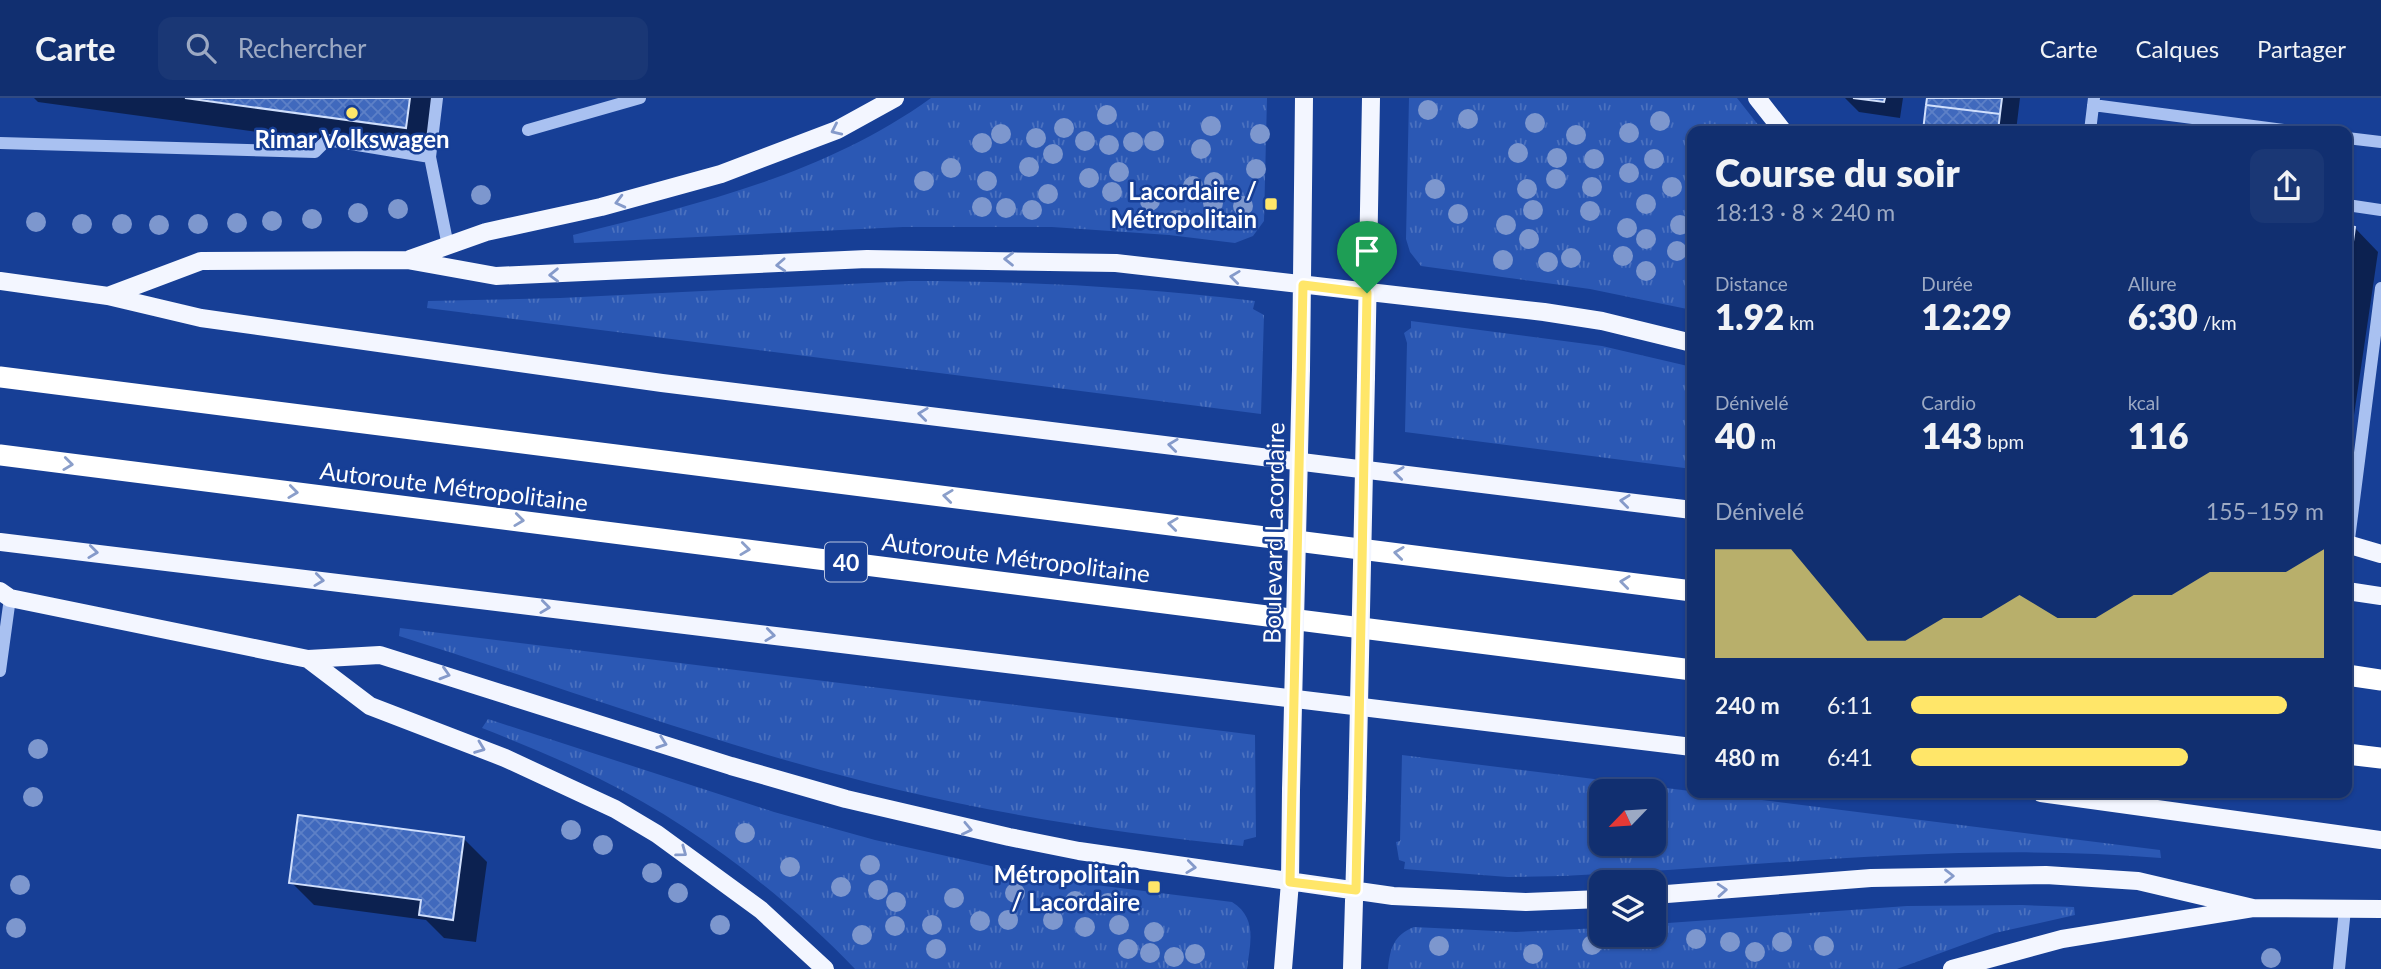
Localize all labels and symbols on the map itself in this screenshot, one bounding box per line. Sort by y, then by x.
marker: Rimar Volkswagen [344,105,360,121]
one-way arrow [830,122,843,136]
place label: Rimar Volkswagen [254,124,450,153]
place label: Lacordaire / Métropolitain [1110,176,1257,233]
one-way arrow [614,194,626,208]
marker: Lacordaire / Métropolitain [1263,196,1279,212]
pin [1337,221,1397,293]
one-way arrow [1003,252,1014,267]
one-way arrow [775,257,786,272]
one-way arrow [548,267,559,283]
one-way arrow [1229,269,1241,284]
one-way arrow [917,407,929,422]
street label: Boulevard Lacordaire [1257,422,1289,644]
one-way arrow [1167,438,1179,453]
street label: Autoroute Métropolitaine [318,455,590,517]
one-way arrow [62,456,74,471]
one-way arrow [1393,466,1405,481]
one-way arrow [288,484,299,499]
one-way arrow [942,488,953,503]
one-way arrow [1619,494,1630,509]
one-way arrow [513,513,525,528]
one-way arrow [1167,517,1179,532]
street label: Autoroute Métropolitaine [880,526,1152,588]
one-way arrow [739,541,751,556]
road number: 40 [825,543,867,582]
one-way arrow [87,545,99,560]
one-way arrow [1393,546,1405,561]
one-way arrow [313,572,325,587]
one-way arrow [1619,575,1630,590]
one-way arrow [539,600,550,615]
one-way arrow [765,627,776,642]
one-way arrow [439,665,451,680]
one-way arrow [655,735,668,749]
one-way arrow [473,739,485,753]
north arrow [1589,779,1666,856]
one-way arrow [961,820,973,835]
one-way arrow [674,844,687,856]
place label: Métropolitain / Lacordaire [993,859,1140,916]
one-way arrow [1186,859,1197,874]
one-way arrow [1944,868,1955,884]
marker: Métropolitain / Lacordaire [1146,879,1162,895]
one-way arrow [1717,883,1728,898]

